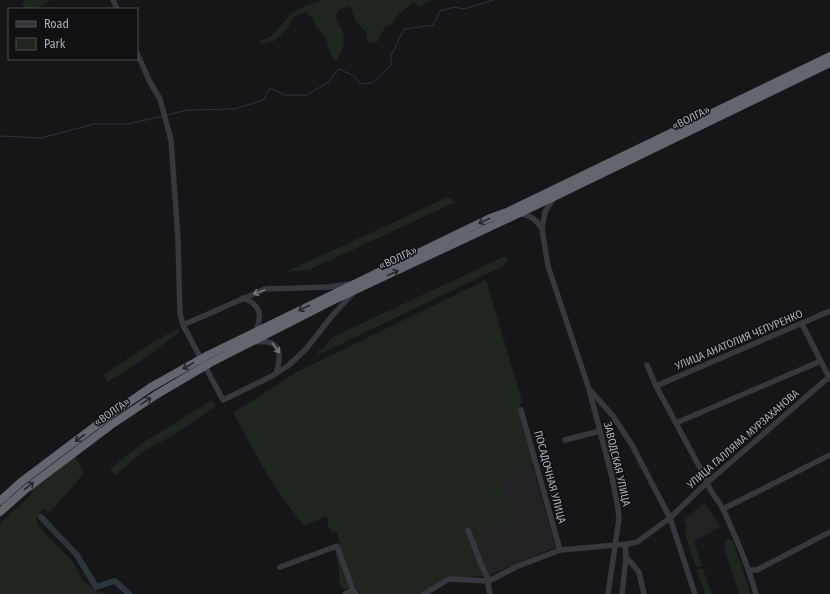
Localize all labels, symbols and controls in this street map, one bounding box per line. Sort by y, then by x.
legend [8,8,138,60]
text: Road [44,17,69,31]
text: Park [44,37,66,51]
street label: «ВОЛГА» [670,103,712,133]
one-way arrow [479,218,491,225]
street label: «ВОЛГА» [377,243,419,272]
one-way arrow [387,269,399,276]
one-way arrow [254,288,266,296]
one-way arrow [298,305,310,312]
street label: УЛИЦА АНАТОЛИЯ ЧЕПУРЕНКО [672,307,805,373]
one-way arrow [272,343,280,354]
one-way arrow [182,363,194,371]
street label: УЛИЦА ГАЛЛЯМА МУРЗАХАНОВА [684,387,802,492]
street label: «ВОЛГА» [92,395,133,429]
one-way arrow [140,397,151,406]
street label: ЗАВОДСКАЯ УЛИЦА [601,420,633,508]
street label: ПОСАДОЧНАЯ УЛИЦА [531,429,569,525]
one-way arrow [74,434,85,442]
one-way arrow [24,482,35,491]

